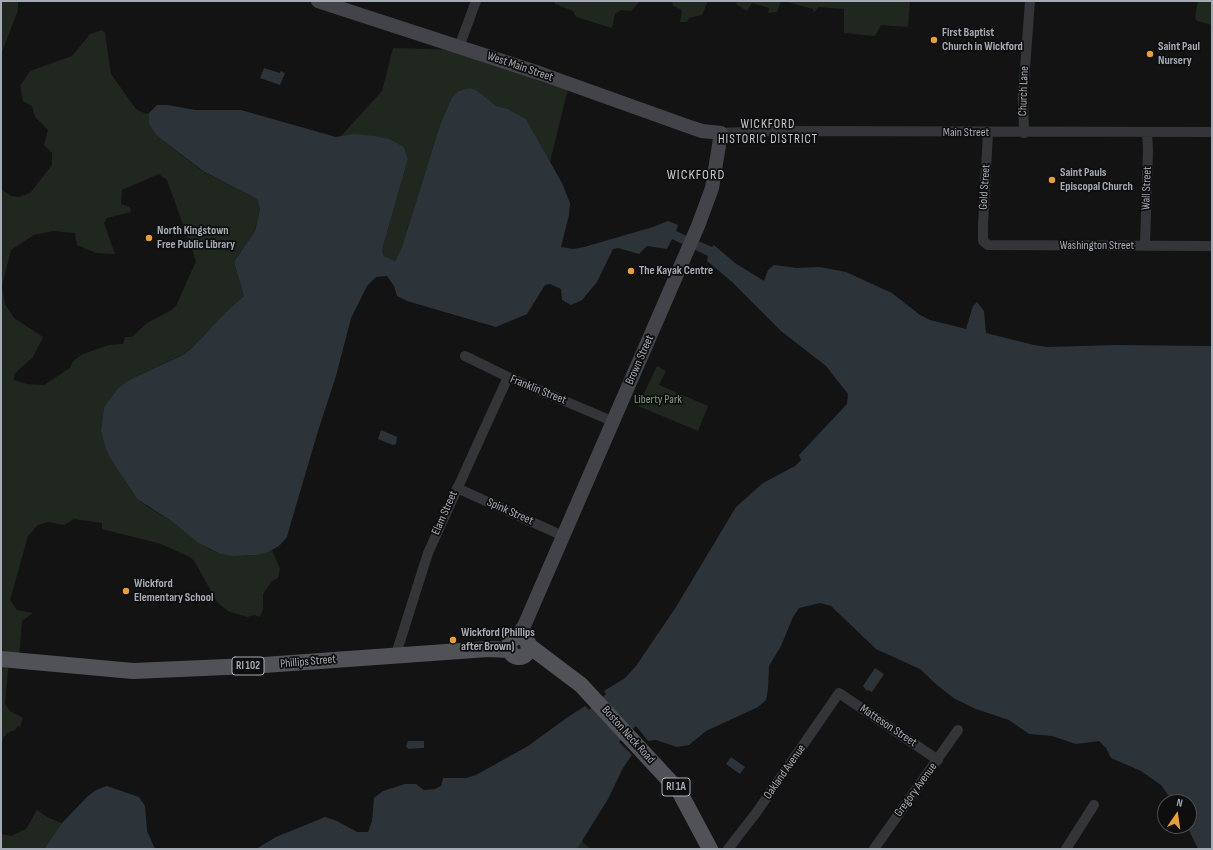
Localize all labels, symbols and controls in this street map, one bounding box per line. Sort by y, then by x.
place label: First Baptist Church in Wickford [942,26,1023,54]
marker: First Baptist Church in Wickford [929,35,939,45]
place label: Saint Paul Nursery [1158,40,1200,68]
street label: West Main Street [485,49,555,85]
marker: Saint Paul Nursery [1145,49,1155,59]
street label: Church Lane [1016,66,1032,116]
district label: WICKFORD HISTORIC DISTRICT [718,117,818,148]
street label: Main Street [943,126,989,140]
street label: Gold Street [976,164,994,210]
place label: Saint Pauls Episcopal Church [1060,166,1133,194]
street label: Wall Street [1139,166,1155,210]
district label: WICKFORD [667,167,725,183]
marker: Saint Pauls Episcopal Church [1047,175,1057,185]
place label: North Kingstown Free Public Library [157,224,235,252]
marker: North Kingstown Free Public Library [144,233,154,243]
street label: Washington Street [1060,239,1134,253]
place label: The Kayak Centre [639,264,713,278]
marker: The Kayak Centre [626,266,636,276]
street label: Brown Street [623,333,657,387]
street label: Franklin Street [508,372,568,408]
park label: Liberty Park [634,393,682,407]
street label: Elam Street [429,489,461,537]
street label: Spink Street [485,495,535,529]
place label: Wickford Elementary School [134,577,214,605]
marker: Wickford Elementary School [121,586,131,596]
place label: Wickford (Phillips after Brown) [461,626,535,654]
marker: Wickford (Phillips after Brown) [448,635,458,645]
street label: Phillips Street [280,652,336,672]
road number: RI 102 [232,657,264,675]
street label: Matteson Street [857,702,919,750]
street label: Boston Neck Road [598,703,658,767]
street label: Oakland Avenue [761,742,809,802]
street label: Gregory Avenue [892,760,940,820]
road number: RI 1A [662,778,690,796]
north arrow [1157,794,1197,834]
text: N [1175,796,1184,810]

